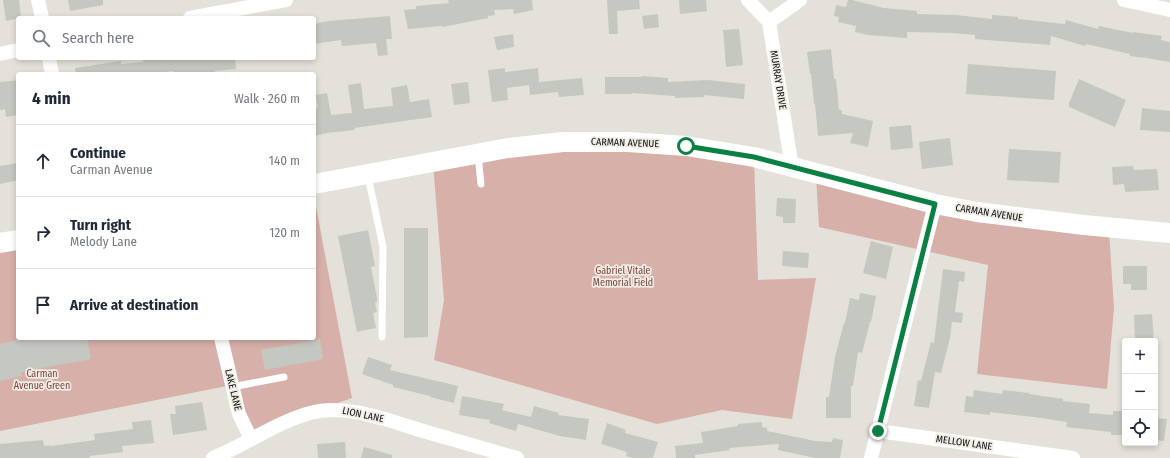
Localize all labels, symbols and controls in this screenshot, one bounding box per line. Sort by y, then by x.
search box [16,16,316,60]
icon: search [30,27,52,49]
text: Search here [62,29,134,47]
street label: MURRAY DRIVE [767,50,789,111]
text: 4 min [32,88,71,109]
text: Walk · 260 m [234,91,300,106]
street label: CARMAN AVENUE [591,136,660,150]
route start [677,137,695,155]
text: Continue [70,144,126,162]
icon: ahead [32,150,54,172]
text: 140 m [269,153,300,168]
text: Carman Avenue [70,162,153,177]
street label: CARMAN AVENUE [954,202,1024,224]
text: Turn right [70,216,131,234]
icon: right [32,222,54,244]
text: 120 m [269,225,300,240]
text: Melody Lane [70,234,137,249]
park label: Gabriel Vitale Memorial Field [593,265,653,289]
icon: arrive [32,294,54,316]
text: Arrive at destination [70,296,198,314]
map controls [1122,338,1158,446]
button: + [1122,338,1158,374]
park label: Carman Avenue Green [14,368,70,392]
street label: LAKE LANE [222,368,244,412]
button: − [1122,374,1158,410]
street label: LION LANE [341,405,385,425]
button: locate [1122,410,1158,446]
route end [869,422,887,440]
street label: MELLOW LANE [935,433,993,453]

